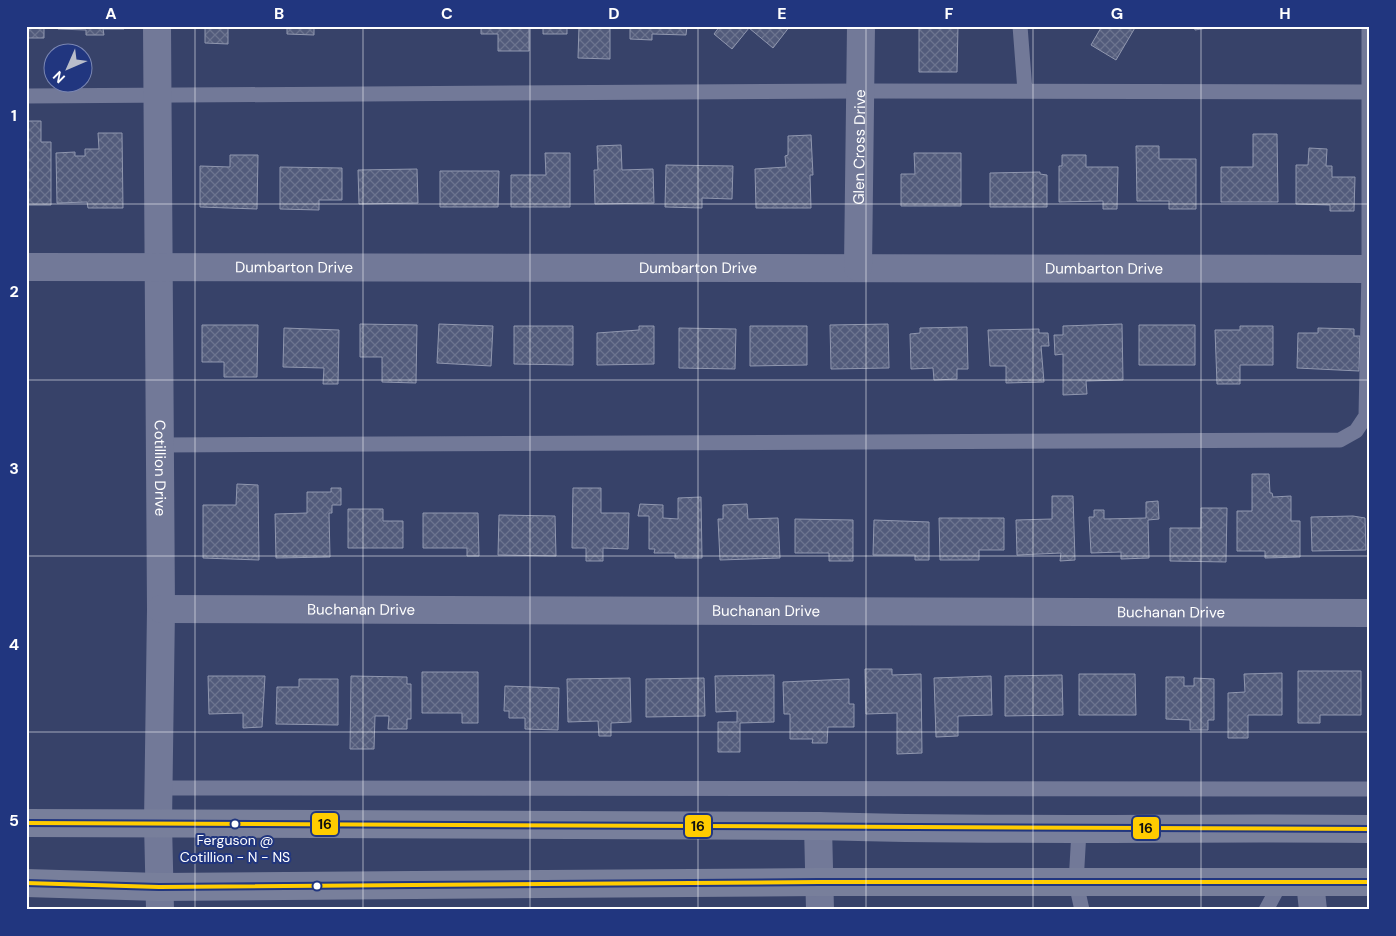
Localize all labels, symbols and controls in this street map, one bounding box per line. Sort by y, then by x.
text: A [105,3,117,24]
text: B [274,3,284,24]
text: C [441,3,453,24]
text: D [608,3,620,24]
text: E [777,3,787,24]
text: F [945,3,954,24]
text: G [1111,3,1123,24]
text: H [1279,3,1291,24]
north arrow [42,42,92,92]
text: N [49,67,69,87]
street label: Glen Cross Drive [849,89,870,205]
text: 1 [11,105,17,126]
street label: Dumbarton Drive [235,257,353,277]
street label: Dumbarton Drive [639,258,757,278]
street label: Dumbarton Drive [1045,259,1163,279]
text: 2 [9,281,19,302]
street label: Cotillion Drive [150,420,170,516]
text: 3 [9,458,19,479]
street label: Buchanan Drive [307,599,415,620]
street label: Buchanan Drive [712,601,820,621]
street label: Buchanan Drive [1117,602,1225,623]
text: 4 [9,634,19,655]
text: 5 [9,810,19,831]
line badge: 16 [311,812,339,836]
line badge: 16 [684,814,712,838]
text: 16 [318,815,332,833]
line badge: 16 [1132,816,1160,840]
text: 16 [691,817,705,835]
marker: Ferguson @ Cotillion - N - NS [230,819,240,829]
text: 16 [1139,819,1153,837]
place label: Ferguson @ Cotillion - N - NS [180,831,290,866]
unlabelled marker [312,881,322,891]

